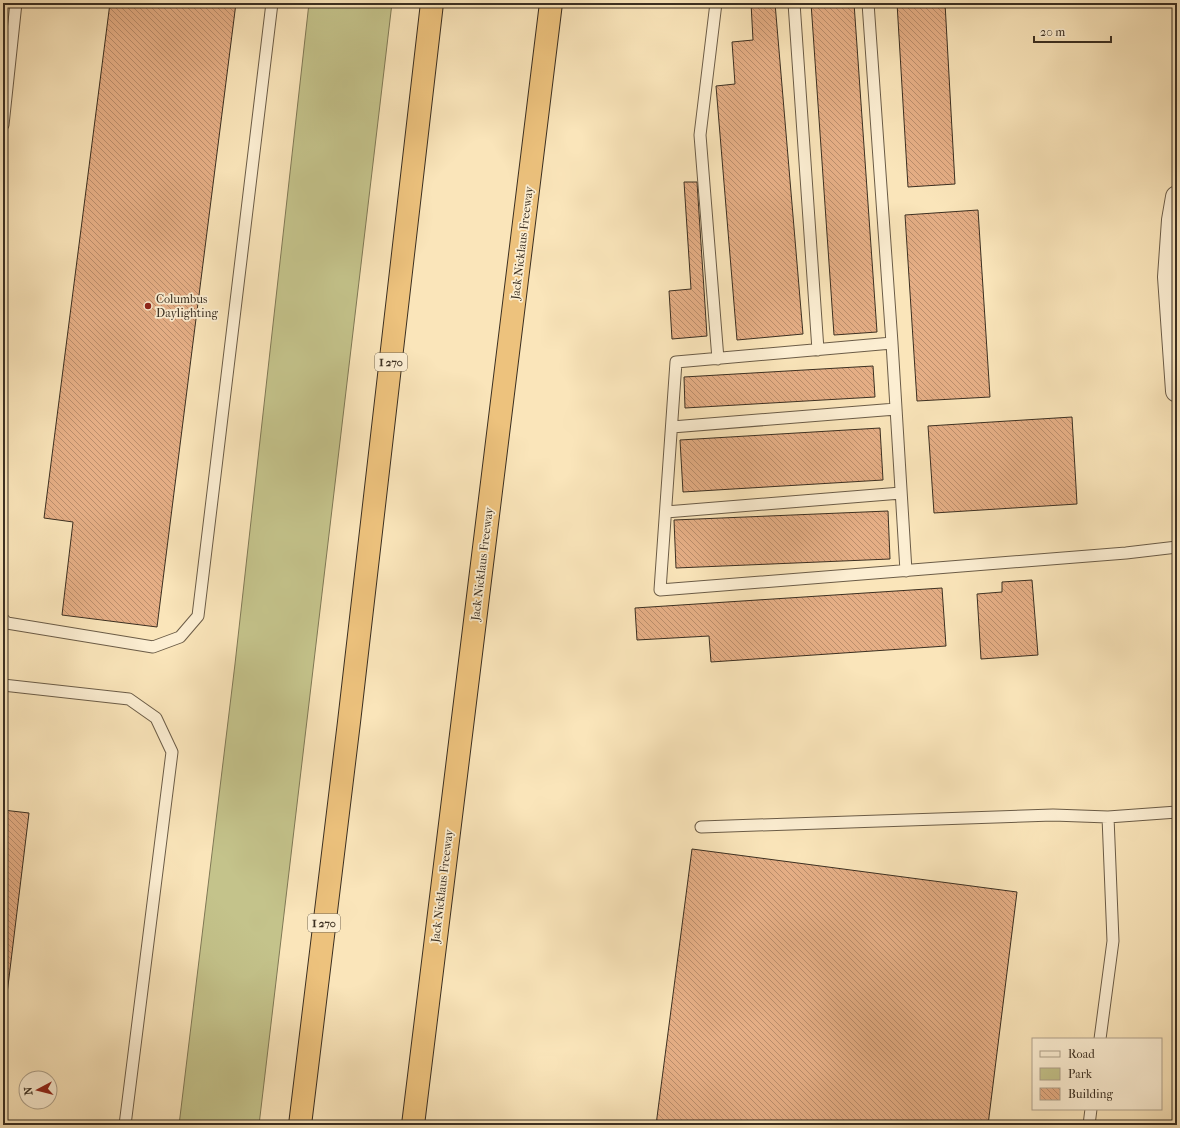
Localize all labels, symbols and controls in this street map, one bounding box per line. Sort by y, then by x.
scale bar [1034,18,1111,44]
text: 20 m [1040,25,1065,39]
street label: Jack Nicklaus Freeway [508,185,536,301]
place label: Columbus Daylighting [156,292,219,320]
marker: Columbus Daylighting [143,301,153,311]
road number: I 270 [375,353,407,371]
street label: Jack Nicklaus Freeway [468,506,496,622]
street label: Jack Nicklaus Freeway [428,828,456,944]
road number: I 270 [308,914,340,932]
legend [1032,1038,1162,1110]
text: Road [1068,1047,1095,1061]
text: Park [1068,1067,1093,1081]
north arrow [18,1070,58,1110]
text: N [22,1086,36,1096]
text: Building [1068,1087,1113,1101]

